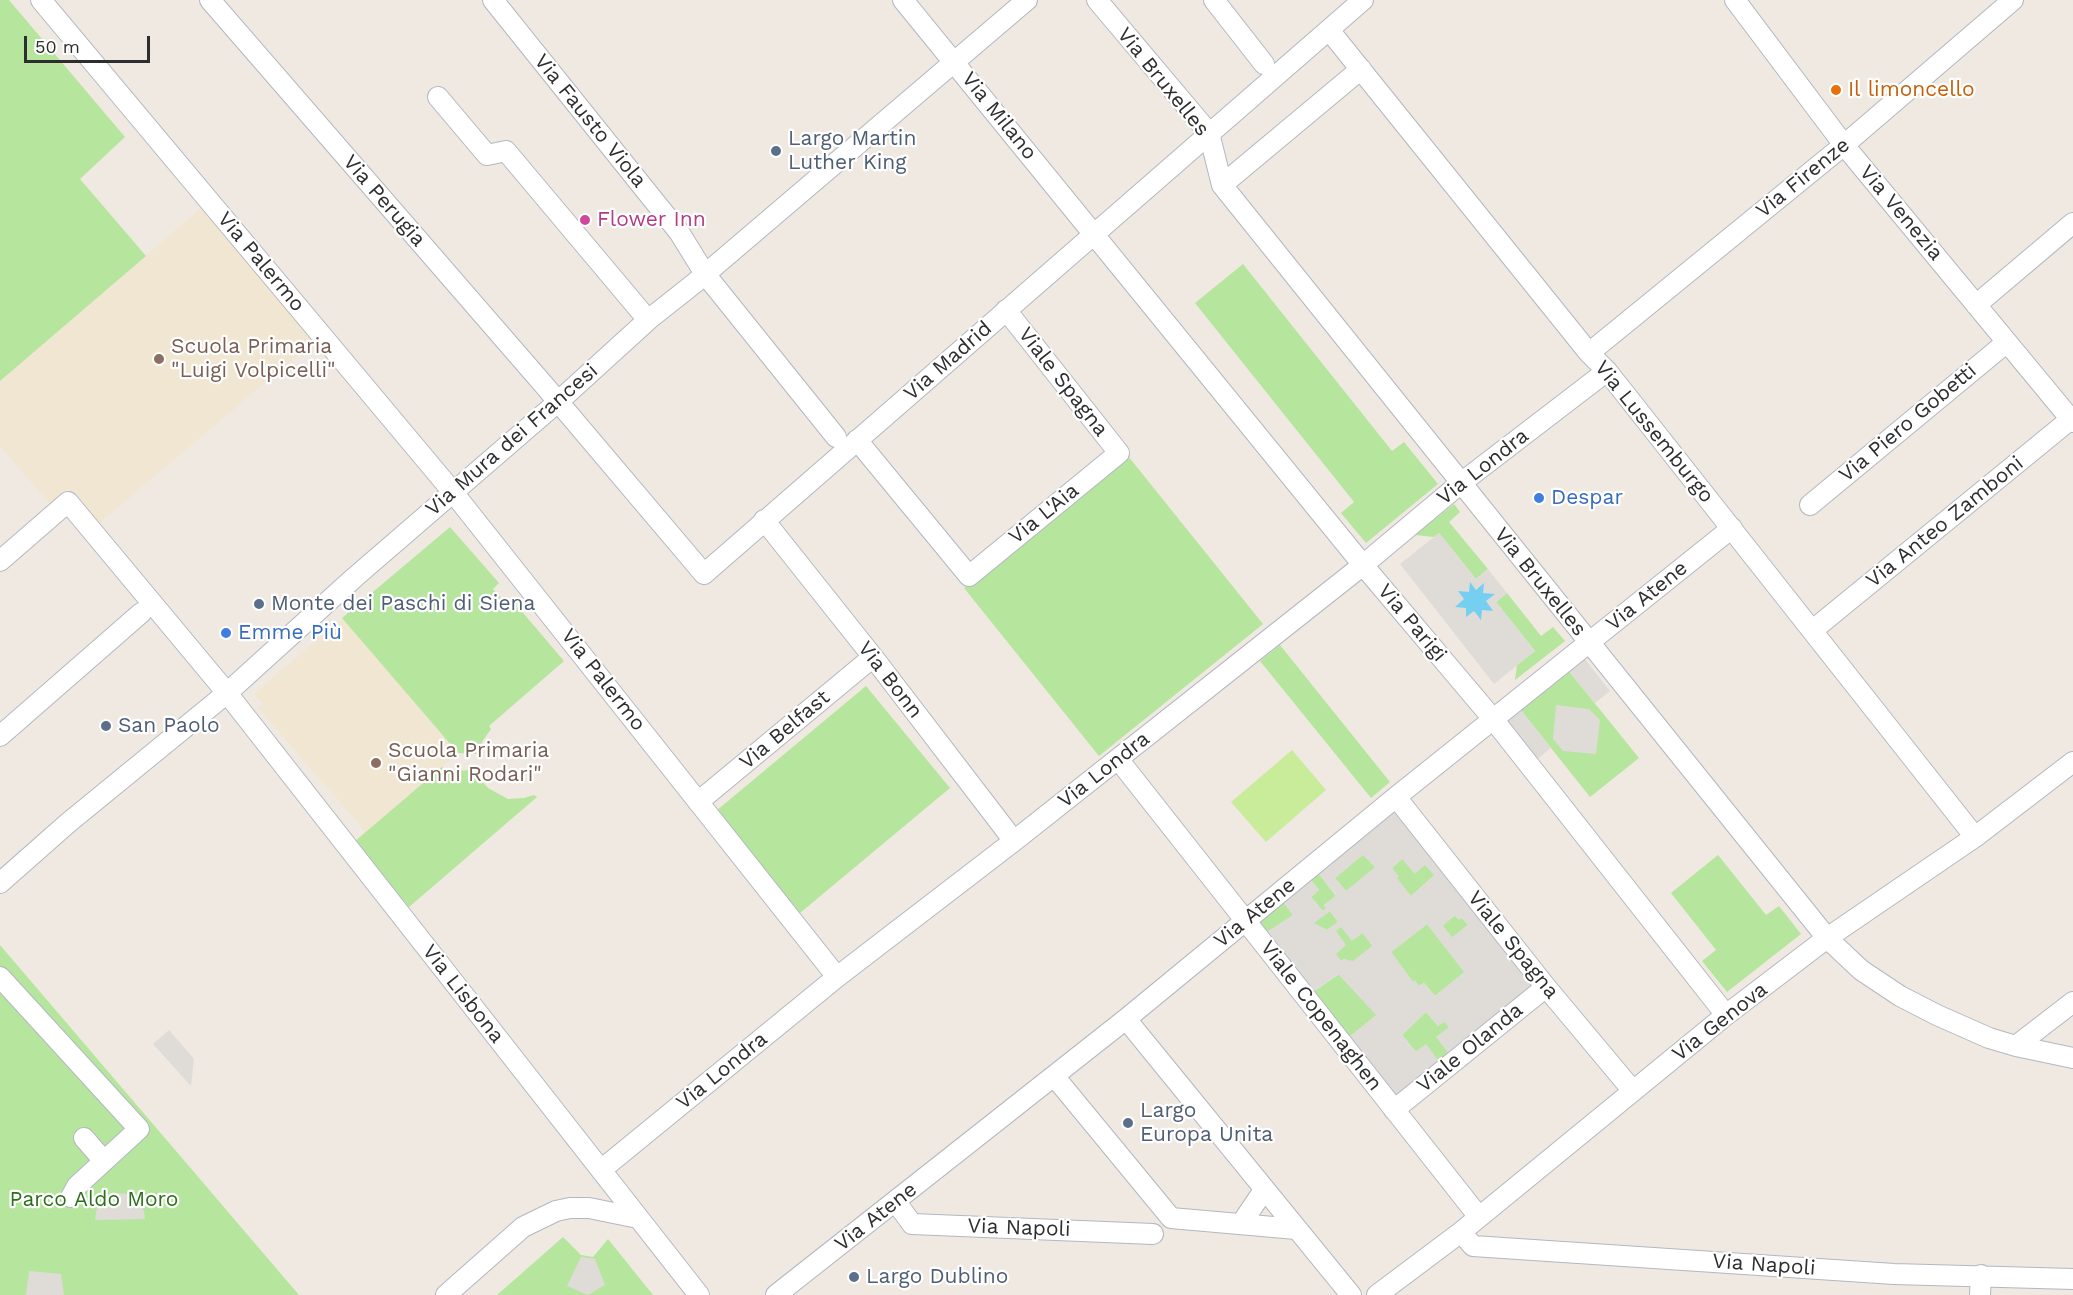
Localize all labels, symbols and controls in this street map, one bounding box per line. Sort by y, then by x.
street label: Via Bruxelles [1112,23,1214,141]
scale bar [27,24,153,62]
text: 50 m [35,36,80,57]
street label: Via Fausto Viola [528,49,652,193]
street label: Via Milano [956,67,1042,165]
place label: Il limoncello [1848,77,1975,103]
marker: Il limoncello [1829,83,1843,97]
place label: Largo Martin Luther King [788,126,916,176]
street label: Via Firenze [1751,133,1855,223]
marker: Largo Martin Luther King [769,144,783,158]
street label: Via Perugia [337,150,431,252]
street label: Via Venezia [1854,160,1948,266]
street label: Via Palermo [212,207,310,317]
place label: Flower Inn [597,207,706,233]
marker: Flower Inn [578,213,592,227]
street label: Via Madrid [899,316,997,406]
street label: Viale Spagna [1013,323,1113,441]
place label: Scuola Primaria "Luigi Volpicelli" [171,334,335,384]
marker: Scuola Primaria "Luigi Volpicelli" [152,352,166,366]
street label: Via Lussemburgo [1589,356,1719,508]
street label: Via Mura dei Francesi [421,358,603,522]
street label: Via Piero Gobetti [1834,358,1982,488]
street label: Via Londra [1432,423,1534,511]
street label: Via Anteo Zamboni [1861,451,2029,593]
street label: Via L'Aia [1004,478,1084,550]
place label: Despar [1551,485,1623,511]
marker: Despar [1532,491,1546,505]
street label: Via Bruxelles [1489,523,1591,641]
street label: Via Atene [1601,556,1693,636]
street label: Via Parigi [1372,579,1452,667]
place label: Monte dei Paschi di Siena [271,591,535,617]
marker: Monte dei Paschi di Siena [252,597,266,611]
place label: Emme Più [238,620,342,646]
street label: Via Palermo [555,624,651,736]
marker: Emme Più [219,626,233,640]
street label: Via Bonn [852,637,928,723]
street label: Via Belfast [735,685,835,775]
place label: San Paolo [118,713,220,739]
marker: San Paolo [99,719,113,733]
street label: Via Londra [1053,726,1155,814]
place label: Scuola Primaria "Gianni Rodari" [388,738,549,788]
marker: Scuola Primaria "Gianni Rodari" [369,756,383,770]
street label: Via Atene [1209,873,1301,953]
street label: Viale Spagna [1462,886,1564,1004]
street label: Viale Copenaghen [1255,936,1387,1096]
street label: Via Lisbona [417,940,509,1048]
street label: Via Genova [1667,977,1773,1067]
street label: Viale Olanda [1412,998,1528,1098]
street label: Via Londra [672,1027,772,1115]
place label: Largo Europa Unita [1140,1098,1273,1148]
marker: Largo Europa Unita [1121,1116,1135,1130]
street label: Via Atene [830,1177,922,1257]
park label: Parco Aldo Moro [10,1187,178,1213]
street label: Via Napoli [967,1214,1071,1242]
street label: Via Napoli [1712,1249,1816,1281]
place label: Largo Dublino [866,1264,1008,1290]
marker: Largo Dublino [847,1270,861,1284]

